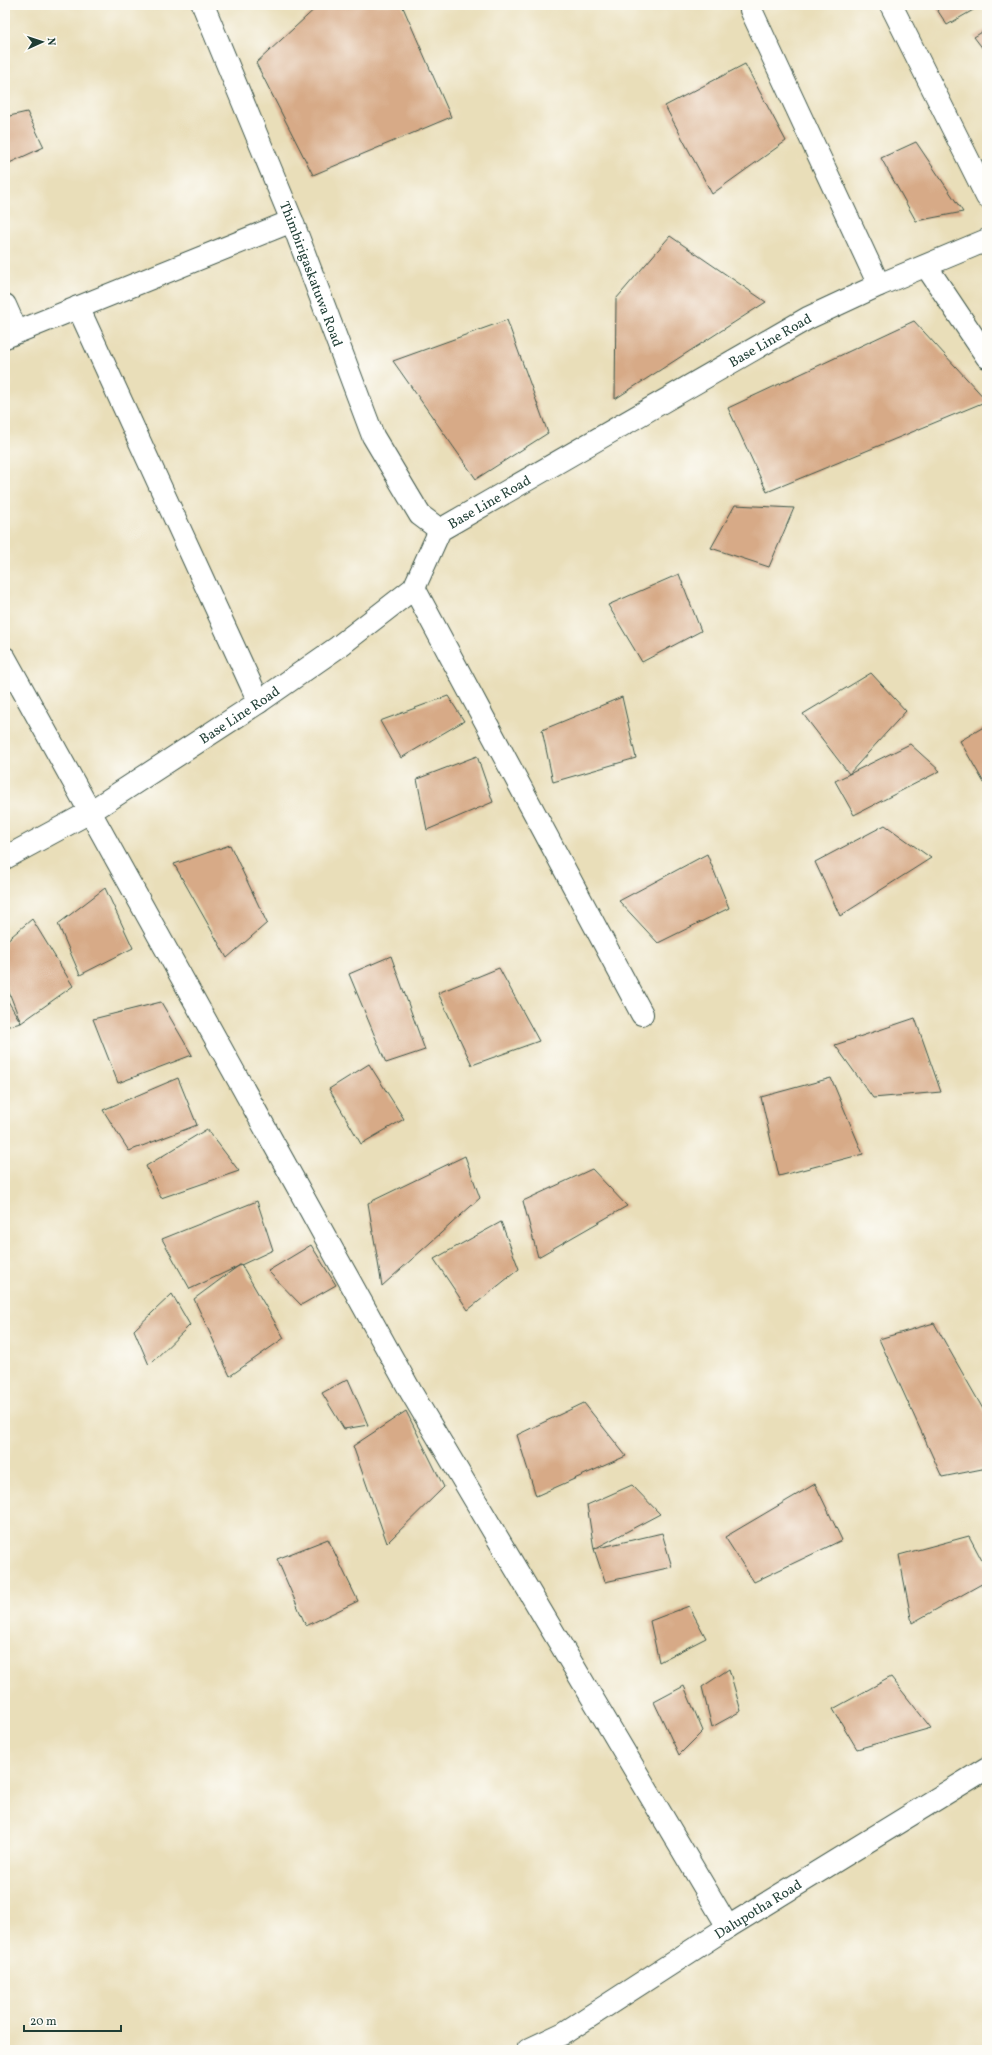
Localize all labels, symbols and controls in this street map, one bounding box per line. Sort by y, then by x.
north arrow [22,22,62,62]
text: N [43,37,58,46]
street label: Thimbirigaskatuwa Road [274,199,347,350]
street label: Base Line Road [726,310,816,373]
street label: Base Line Road [445,472,535,534]
street label: Base Line Road [196,682,284,749]
street label: Dalupotha Road [711,1876,806,1944]
scale bar [24,2007,121,2033]
text: 20 m [30,2014,57,2030]

